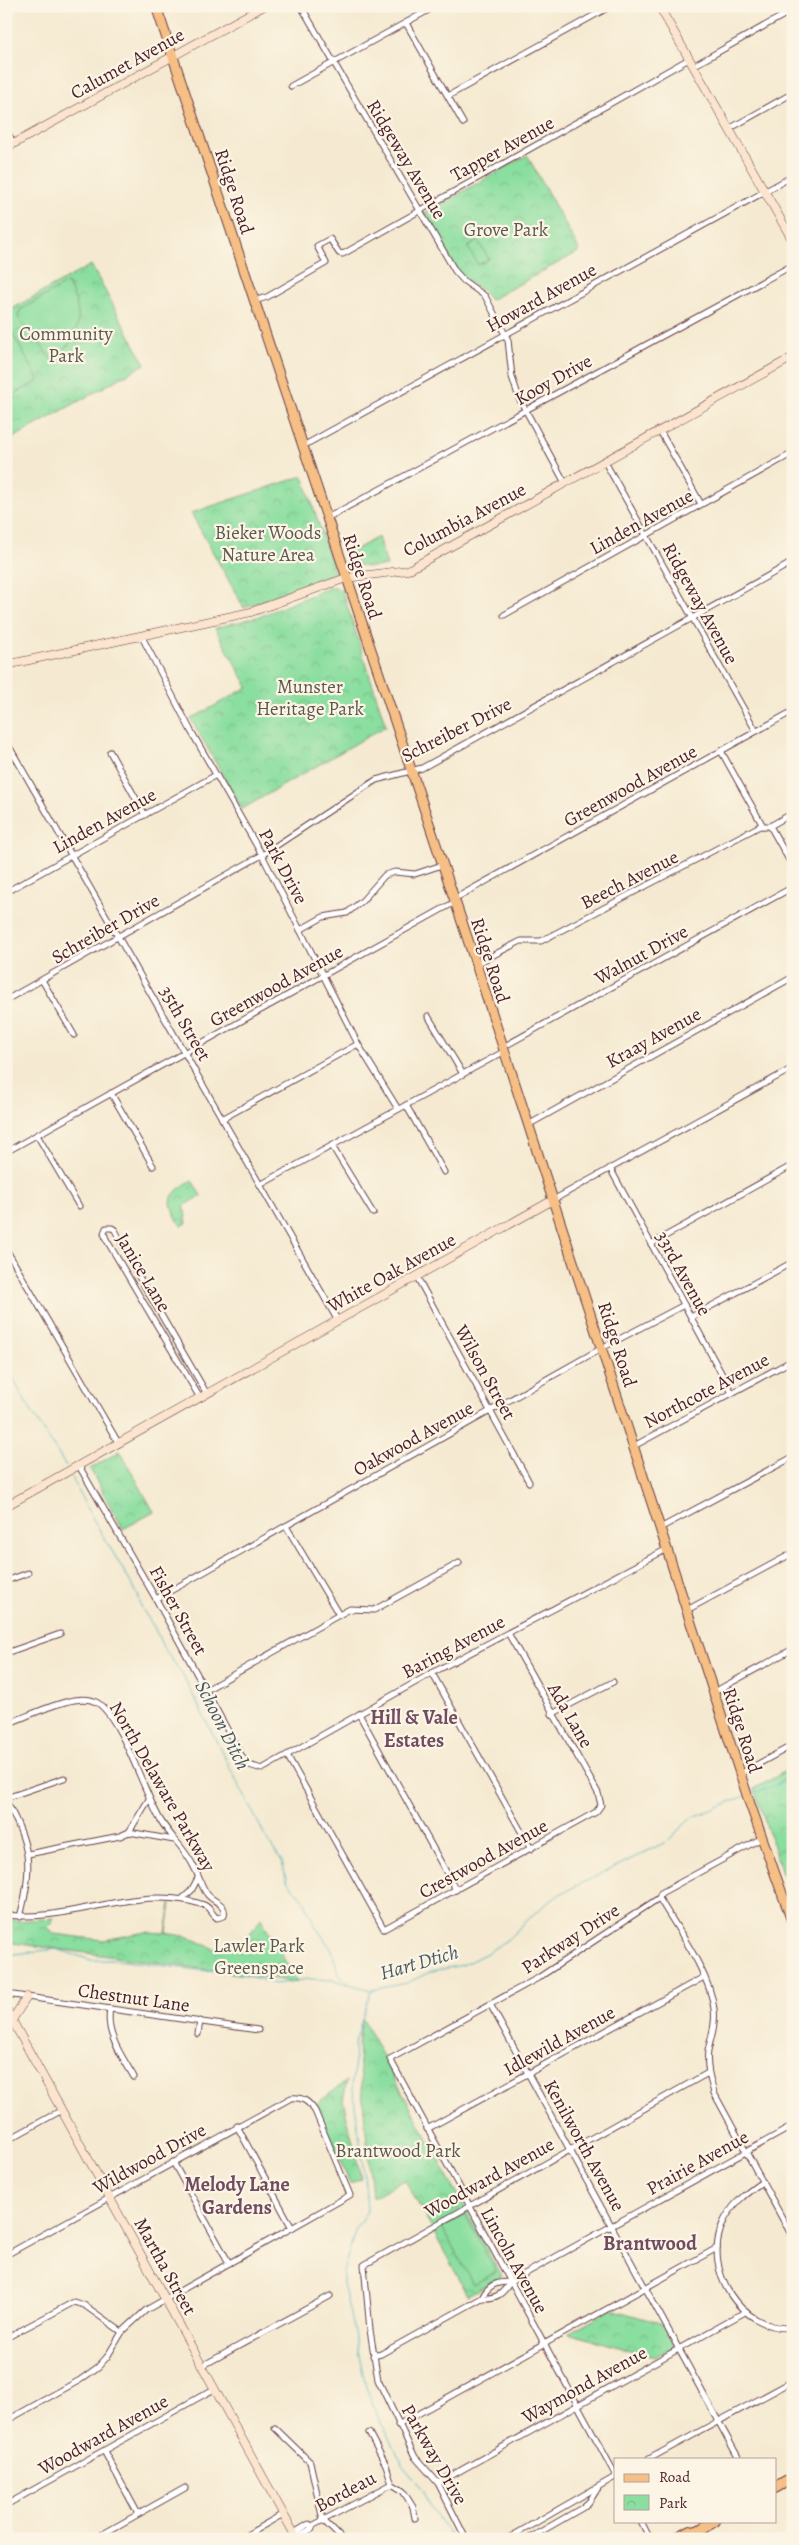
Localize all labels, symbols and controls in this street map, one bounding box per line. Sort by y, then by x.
street label: Calumet Avenue [66,22,189,106]
street label: Ridgeway Avenue [360,95,452,224]
street label: Tapper Avenue [446,110,559,188]
street label: Ridge Road [208,145,260,238]
park label: Grove Park [464,217,549,243]
street label: Howard Avenue [482,257,601,339]
park label: Community Park [19,321,113,369]
street label: Kooy Drive [510,348,597,412]
street label: Columbia Avenue [398,476,531,563]
street label: Linden Avenue [585,483,698,561]
park label: Bieker Woods Nature Area [215,520,321,568]
street label: Ridge Road [336,530,388,623]
street label: Ridgeway Avenue [656,538,744,669]
park label: Munster Heritage Park [256,674,364,722]
street label: Schreiber Drive [397,691,516,769]
street label: Greenwood Avenue [559,738,702,833]
street label: Linden Avenue [48,782,161,860]
street label: Park Drive [252,824,314,909]
street label: Beech Avenue [576,844,683,916]
street label: Schreiber Drive [47,887,164,970]
street label: Ridge Road [464,914,516,1007]
street label: Walnut Drive [589,919,693,992]
street label: Greenwood Avenue [205,938,348,1033]
street label: 35th Street [153,981,217,1066]
street label: Kraay Avenue [601,1001,706,1075]
street label: 33rd Avenue [649,1226,717,1321]
street label: White Oak Avenue [322,1227,460,1319]
street label: Janice Lane [109,1228,177,1317]
street label: Ridge Road [591,1298,643,1391]
street label: Wilson Street [448,1319,522,1425]
street label: Northcote Avenue [639,1347,774,1435]
street label: Oakwood Avenue [349,1395,478,1483]
street label: Fisher Street [143,1561,213,1660]
street label: Baring Avenue [397,1609,510,1685]
water label: Schoon Ditch [189,1676,257,1775]
street label: Ada Lane [541,1677,599,1753]
street label: Ridge Road [716,1684,768,1777]
street label: North Delaware Parkway [103,1697,222,1877]
district label: Hill & Vale Estates [370,1704,458,1754]
street label: Crestwood Avenue [414,1813,553,1905]
street label: Parkway Drive [516,1897,625,1980]
park label: Lawler Park Greenspace [213,1933,305,1981]
water label: Hart Dtich [377,1938,462,1987]
street label: Chestnut Lane [76,1977,191,2019]
street label: Idlewild Avenue [499,1999,620,2082]
street label: Kenilworth Avenue [537,2075,631,2216]
street label: Wildwood Drive [87,2117,211,2201]
street label: Prairie Avenue [642,2124,753,2202]
street label: Woodward Avenue [419,2131,559,2225]
park label: Brantwood Park [335,2138,461,2164]
district label: Melody Lane Gardens [184,2171,290,2221]
street label: Lincoln Avenue [474,2203,554,2318]
street label: Martha Street [128,2213,203,2320]
district label: Brantwood [603,2230,697,2257]
street label: Waymond Avenue [516,2340,652,2431]
street label: Woodward Avenue [33,2388,173,2482]
street label: Parkway Drive [395,2399,473,2510]
legend [614,2458,776,2522]
street label: Bordeau [310,2465,381,2519]
text: Road [659,2467,691,2487]
text: Park [659,2493,688,2513]

